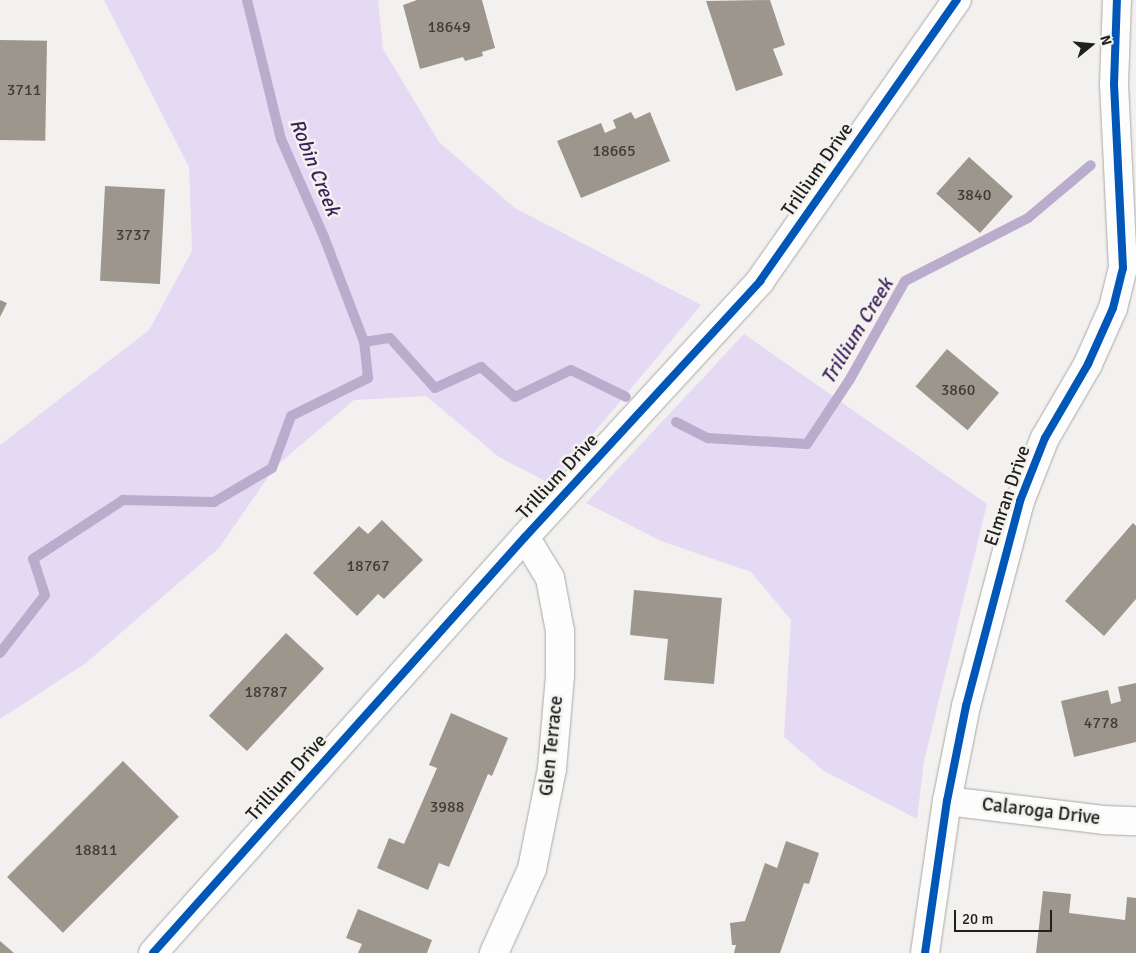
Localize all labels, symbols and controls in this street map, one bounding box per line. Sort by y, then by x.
house number: 18649 [427,17,471,37]
north arrow [1066,20,1116,70]
text: N [1096,33,1115,48]
house number: 3711 [7,80,41,100]
water label: Robin Creek [285,115,345,219]
street label: Trillium Drive [777,119,859,221]
house number: 18665 [592,141,636,161]
house number: 3840 [957,185,991,205]
house number: 3737 [116,225,150,245]
water label: Trillium Creek [816,274,898,388]
house number: 3860 [941,380,975,400]
street label: Trillium Drive [512,429,604,525]
street label: Elmran Drive [980,443,1036,549]
house number: 18767 [346,556,390,576]
house number: 18787 [244,682,288,702]
street label: Glen Terrace [535,695,569,797]
house number: 4778 [1084,713,1118,733]
street label: Trillium Drive [242,730,332,826]
street label: Calaroga Drive [981,793,1101,831]
house number: 3988 [430,797,464,817]
house number: 18811 [74,840,118,860]
scale bar [956,900,1054,932]
text: 20 m [962,910,993,928]

